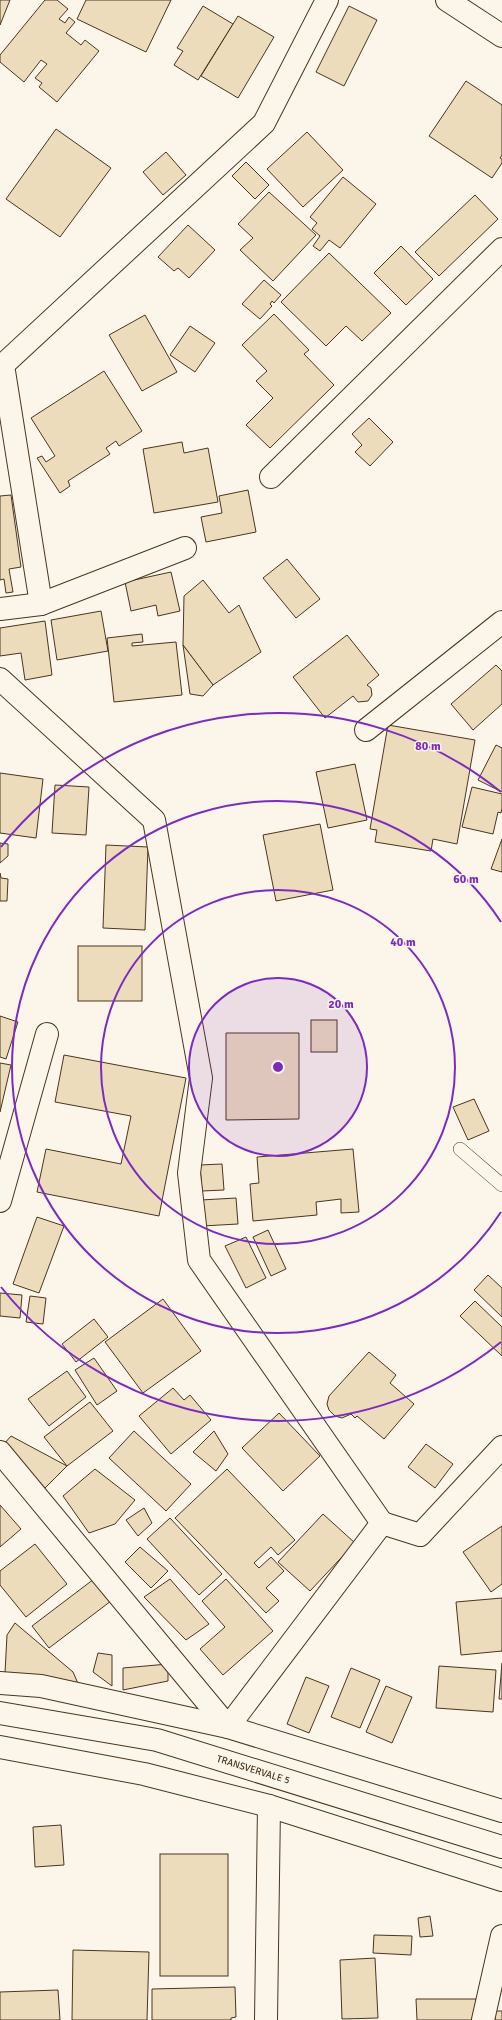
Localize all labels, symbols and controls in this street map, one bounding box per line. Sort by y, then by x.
text: 80 m [415,739,441,754]
text: 60 m [453,872,479,887]
text: 40 m [390,935,416,950]
text: 20 m [328,997,354,1012]
centre of rings [271,1060,285,1074]
street label: TRANSVERVALE 5 [215,1753,291,1787]

